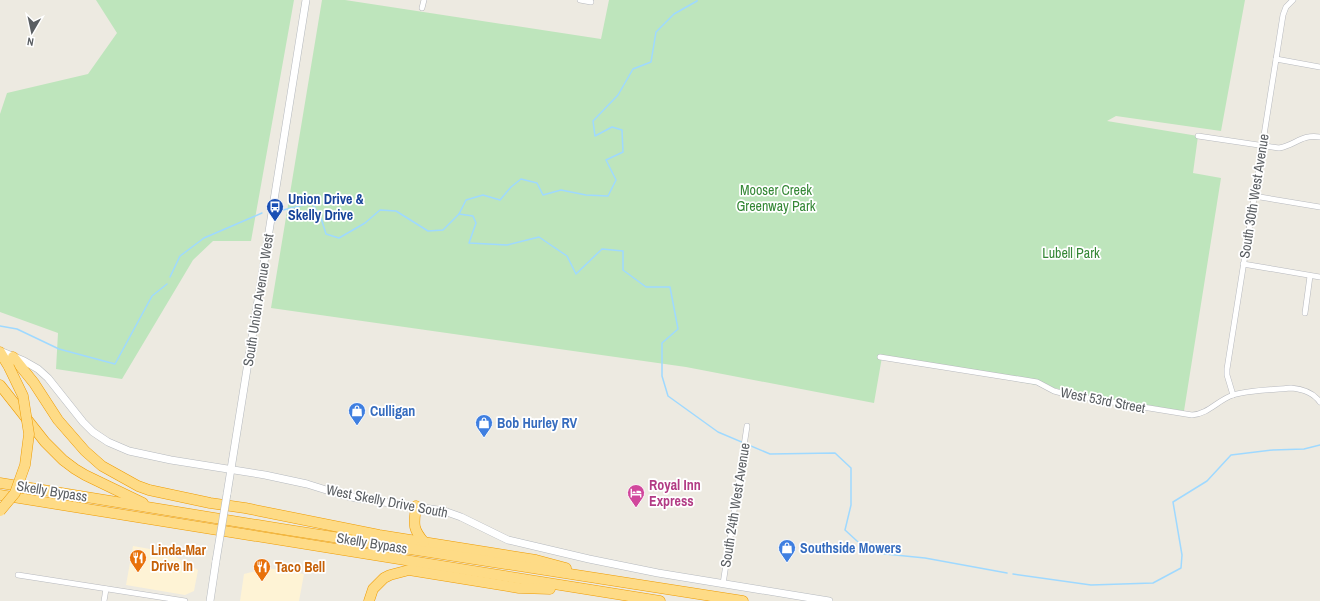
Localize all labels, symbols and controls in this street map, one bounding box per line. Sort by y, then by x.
north arrow [12,12,52,52]
text: N [26,34,35,49]
street label: South 30th West Avenue [1235,132,1273,260]
park label: Mooser Creek Greenway Park [736,181,816,215]
place label: Union Drive & Skelly Drive [288,190,365,224]
bus stop icon: Union Drive & Skelly Drive [265,197,285,222]
street label: South Union Avenue West [239,232,277,368]
park label: Lubell Park [1042,244,1100,262]
street label: West 53rd Street [1059,383,1147,417]
shop icon: Culligan [347,401,367,426]
place label: Culligan [370,402,415,420]
shop icon: Bob Hurley RV [474,413,494,438]
place label: Bob Hurley RV [497,414,578,432]
street label: South 24th West Avenue [716,441,754,569]
place label: Royal Inn Express [649,476,701,510]
street label: Skelly Bypass [15,477,89,506]
street label: West Skelly Drive South [325,480,449,522]
hotel icon: Royal Inn Express [626,483,646,508]
street label: Skelly Bypass [335,529,409,558]
shop icon: Southside Mowers [777,538,797,563]
place label: Southside Mowers [800,539,901,557]
place label: Linda-Mar Drive In [151,541,206,575]
restaurant icon: Linda-Mar Drive In [128,548,148,573]
restaurant icon: Taco Bell [252,557,272,582]
place label: Taco Bell [275,558,325,576]

